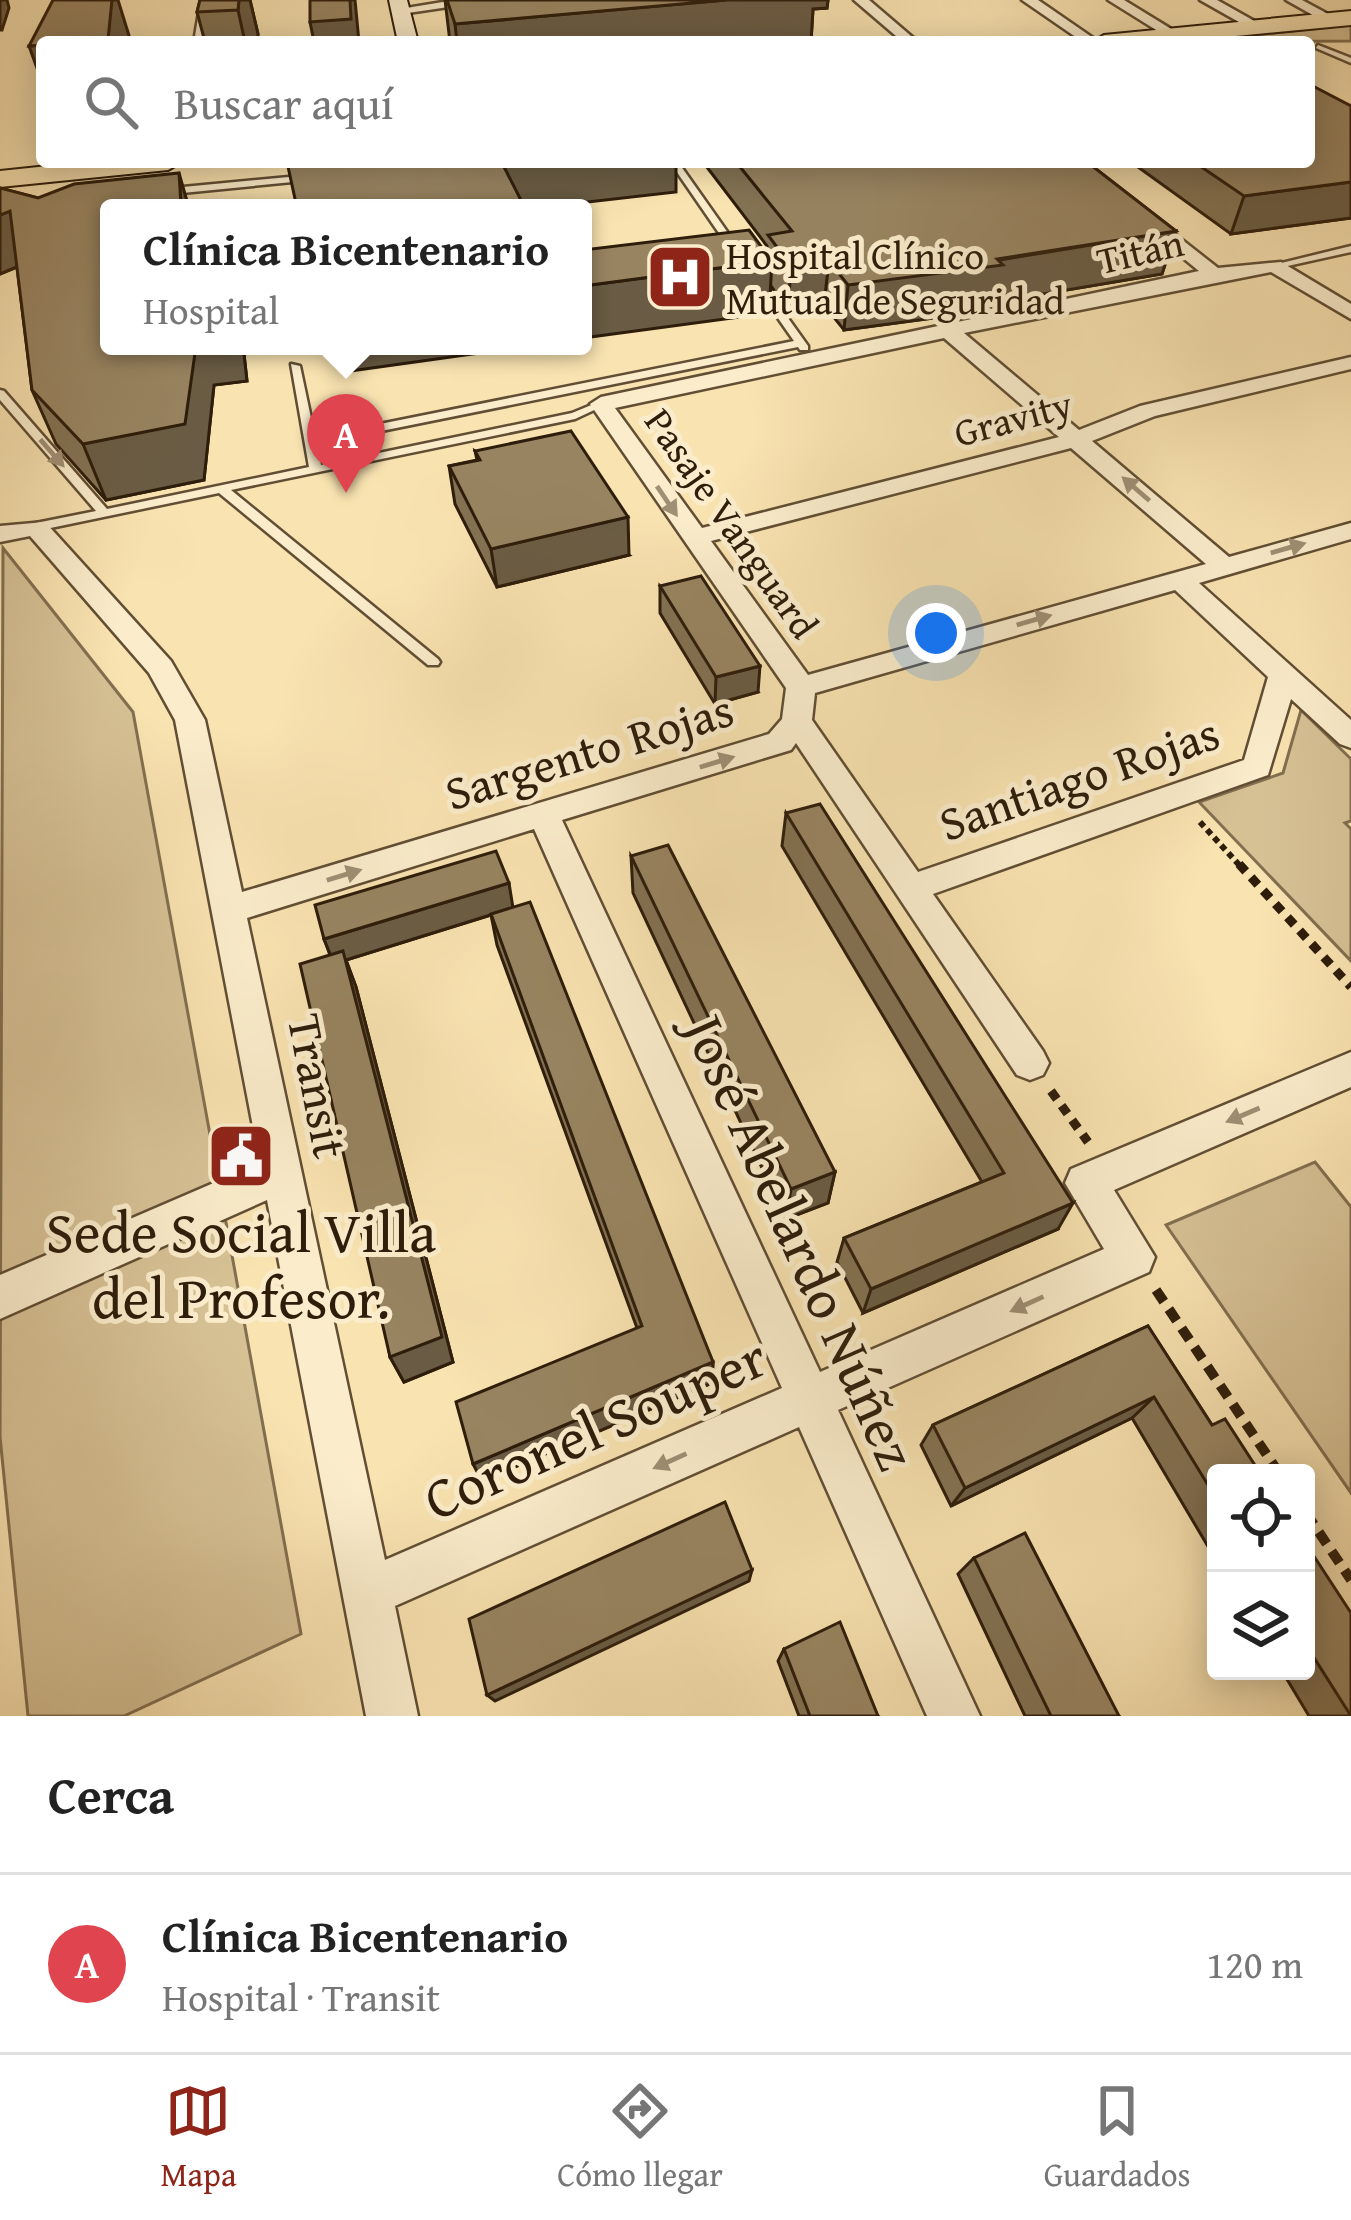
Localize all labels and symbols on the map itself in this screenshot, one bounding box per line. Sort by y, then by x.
street label: Titán [1091,213,1189,288]
place label: Hospital Clínico Mutual de Seguridad [726,226,1065,328]
hospital icon: Hospital Clínico Mutual de Seguridad [645,242,715,312]
street label: Gravity [947,374,1079,461]
pin: A [307,394,385,493]
street label: Pasaje Vanguard [632,396,833,650]
one-way arrow [39,438,65,468]
one-way arrow [1121,477,1151,503]
one-way arrow [655,484,678,517]
one-way arrow [1270,538,1307,557]
your location [906,603,966,663]
one-way arrow [1017,610,1053,628]
street label: Sargento Rojas [436,673,742,828]
street label: Santiago Rojas [929,696,1228,859]
one-way arrow [699,752,736,770]
one-way arrow [326,865,363,883]
street label: José Abelardo Núñez [662,995,940,1482]
street label: Transit [270,1008,367,1164]
one-way arrow [1225,1106,1261,1125]
public building icon: Sede Social Villa del Profesor. [206,1121,276,1191]
place label: Sede Social Villa del Profesor. [46,1189,436,1339]
one-way arrow [1009,1294,1044,1314]
street label: Coronel Souper [409,1314,780,1540]
one-way arrow [652,1451,687,1471]

